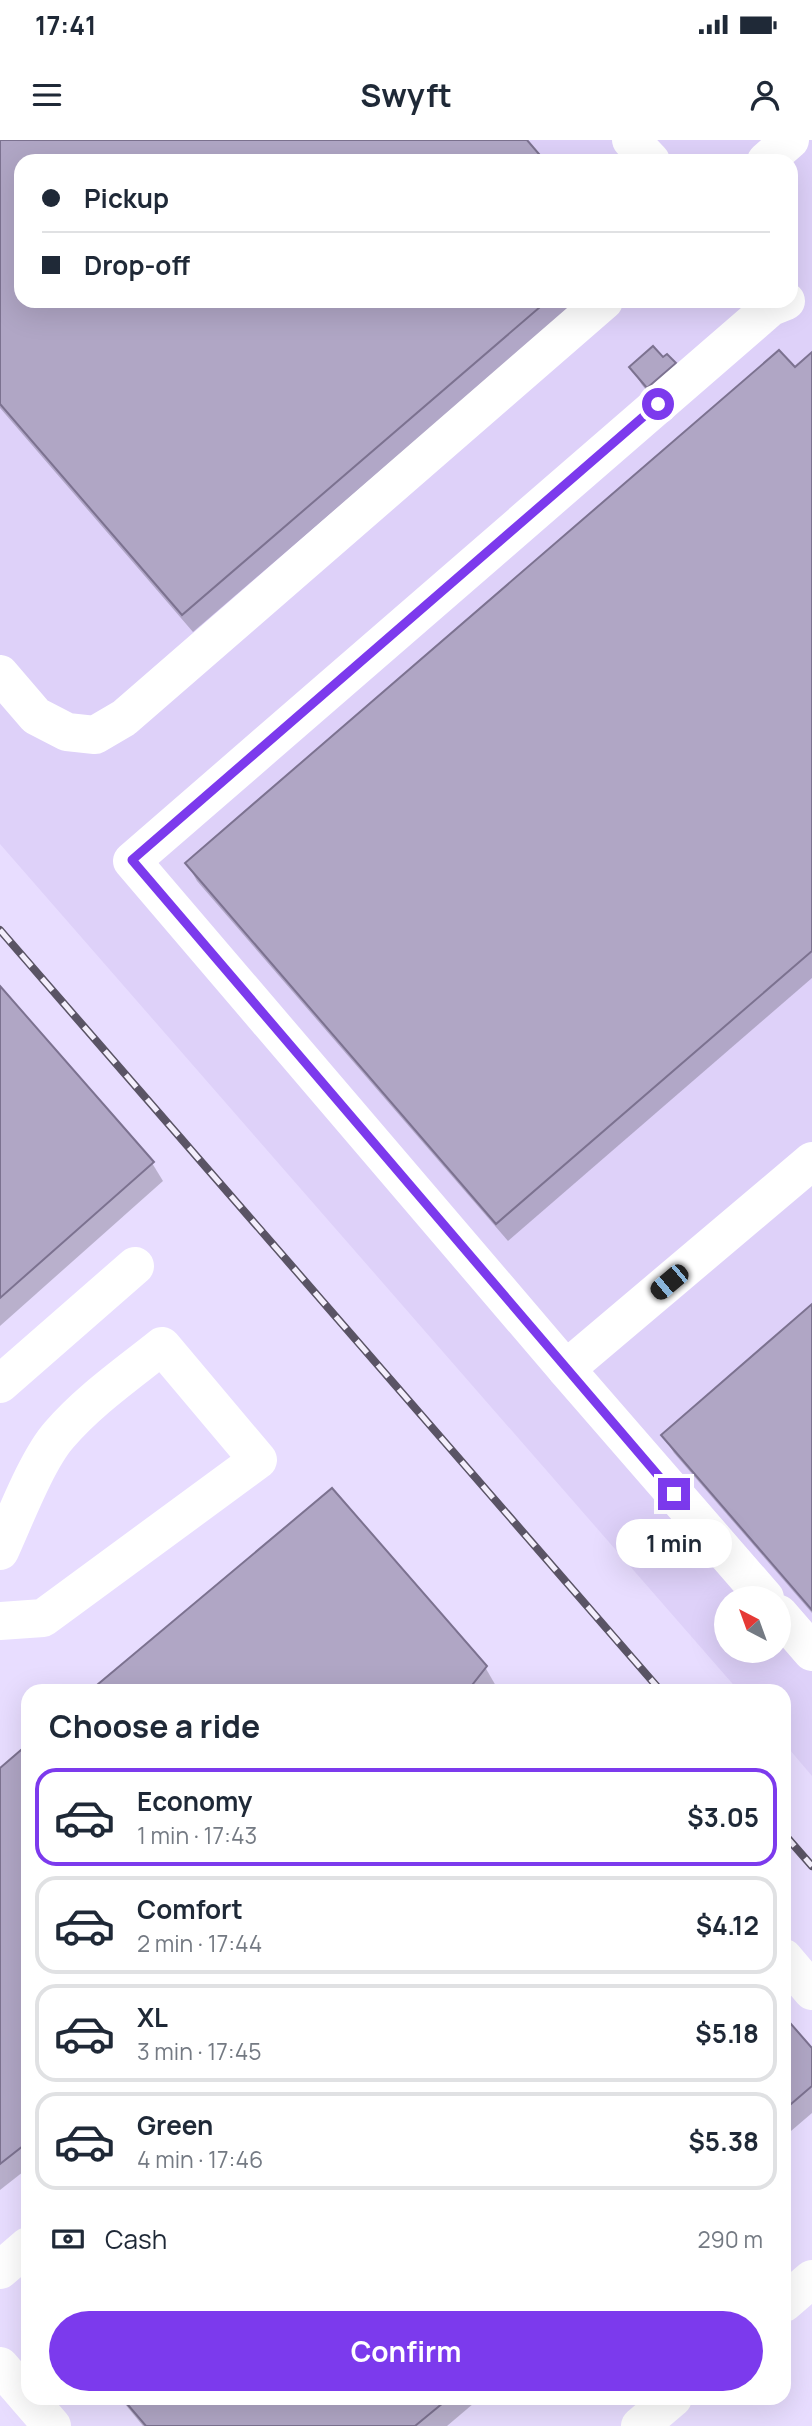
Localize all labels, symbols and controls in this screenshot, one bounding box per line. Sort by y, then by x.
text: 17:41 [35,7,96,43]
text: Swyft [360,73,452,117]
icon: menu [28,76,66,114]
icon: person [746,76,784,114]
text: Pickup [84,180,169,216]
text: Drop-off [84,247,190,283]
route start [642,388,674,420]
car [647,1260,692,1304]
route end [658,1478,690,1510]
callout: 1 min [616,1518,732,1568]
text: 1 min [646,1527,702,1559]
north arrow [714,1586,791,1662]
map controls [714,1586,791,1663]
text: Choose a ride [49,1704,260,1748]
text: Economy [137,1783,252,1819]
icon: car [53,1786,116,1849]
text: $3.05 [687,1799,759,1835]
text: 1 min · 17:43 [137,1819,257,1851]
text: Comfort [137,1891,243,1927]
icon: car [53,1894,116,1957]
text: $4.12 [696,1907,759,1943]
text: 2 min · 17:44 [137,1927,262,1959]
text: XL [137,1999,168,2035]
icon: car [53,2002,116,2065]
text: $5.18 [695,2015,759,2051]
text: 3 min · 17:45 [137,2035,262,2067]
text: Green [137,2107,213,2143]
icon: car [53,2110,116,2173]
text: $5.38 [689,2123,759,2159]
text: 4 min · 17:46 [137,2143,263,2175]
icon: cash [49,2220,87,2258]
text: Cash [105,2221,167,2257]
text: 290 m [697,2223,763,2255]
button: Confirm [49,2311,763,2391]

